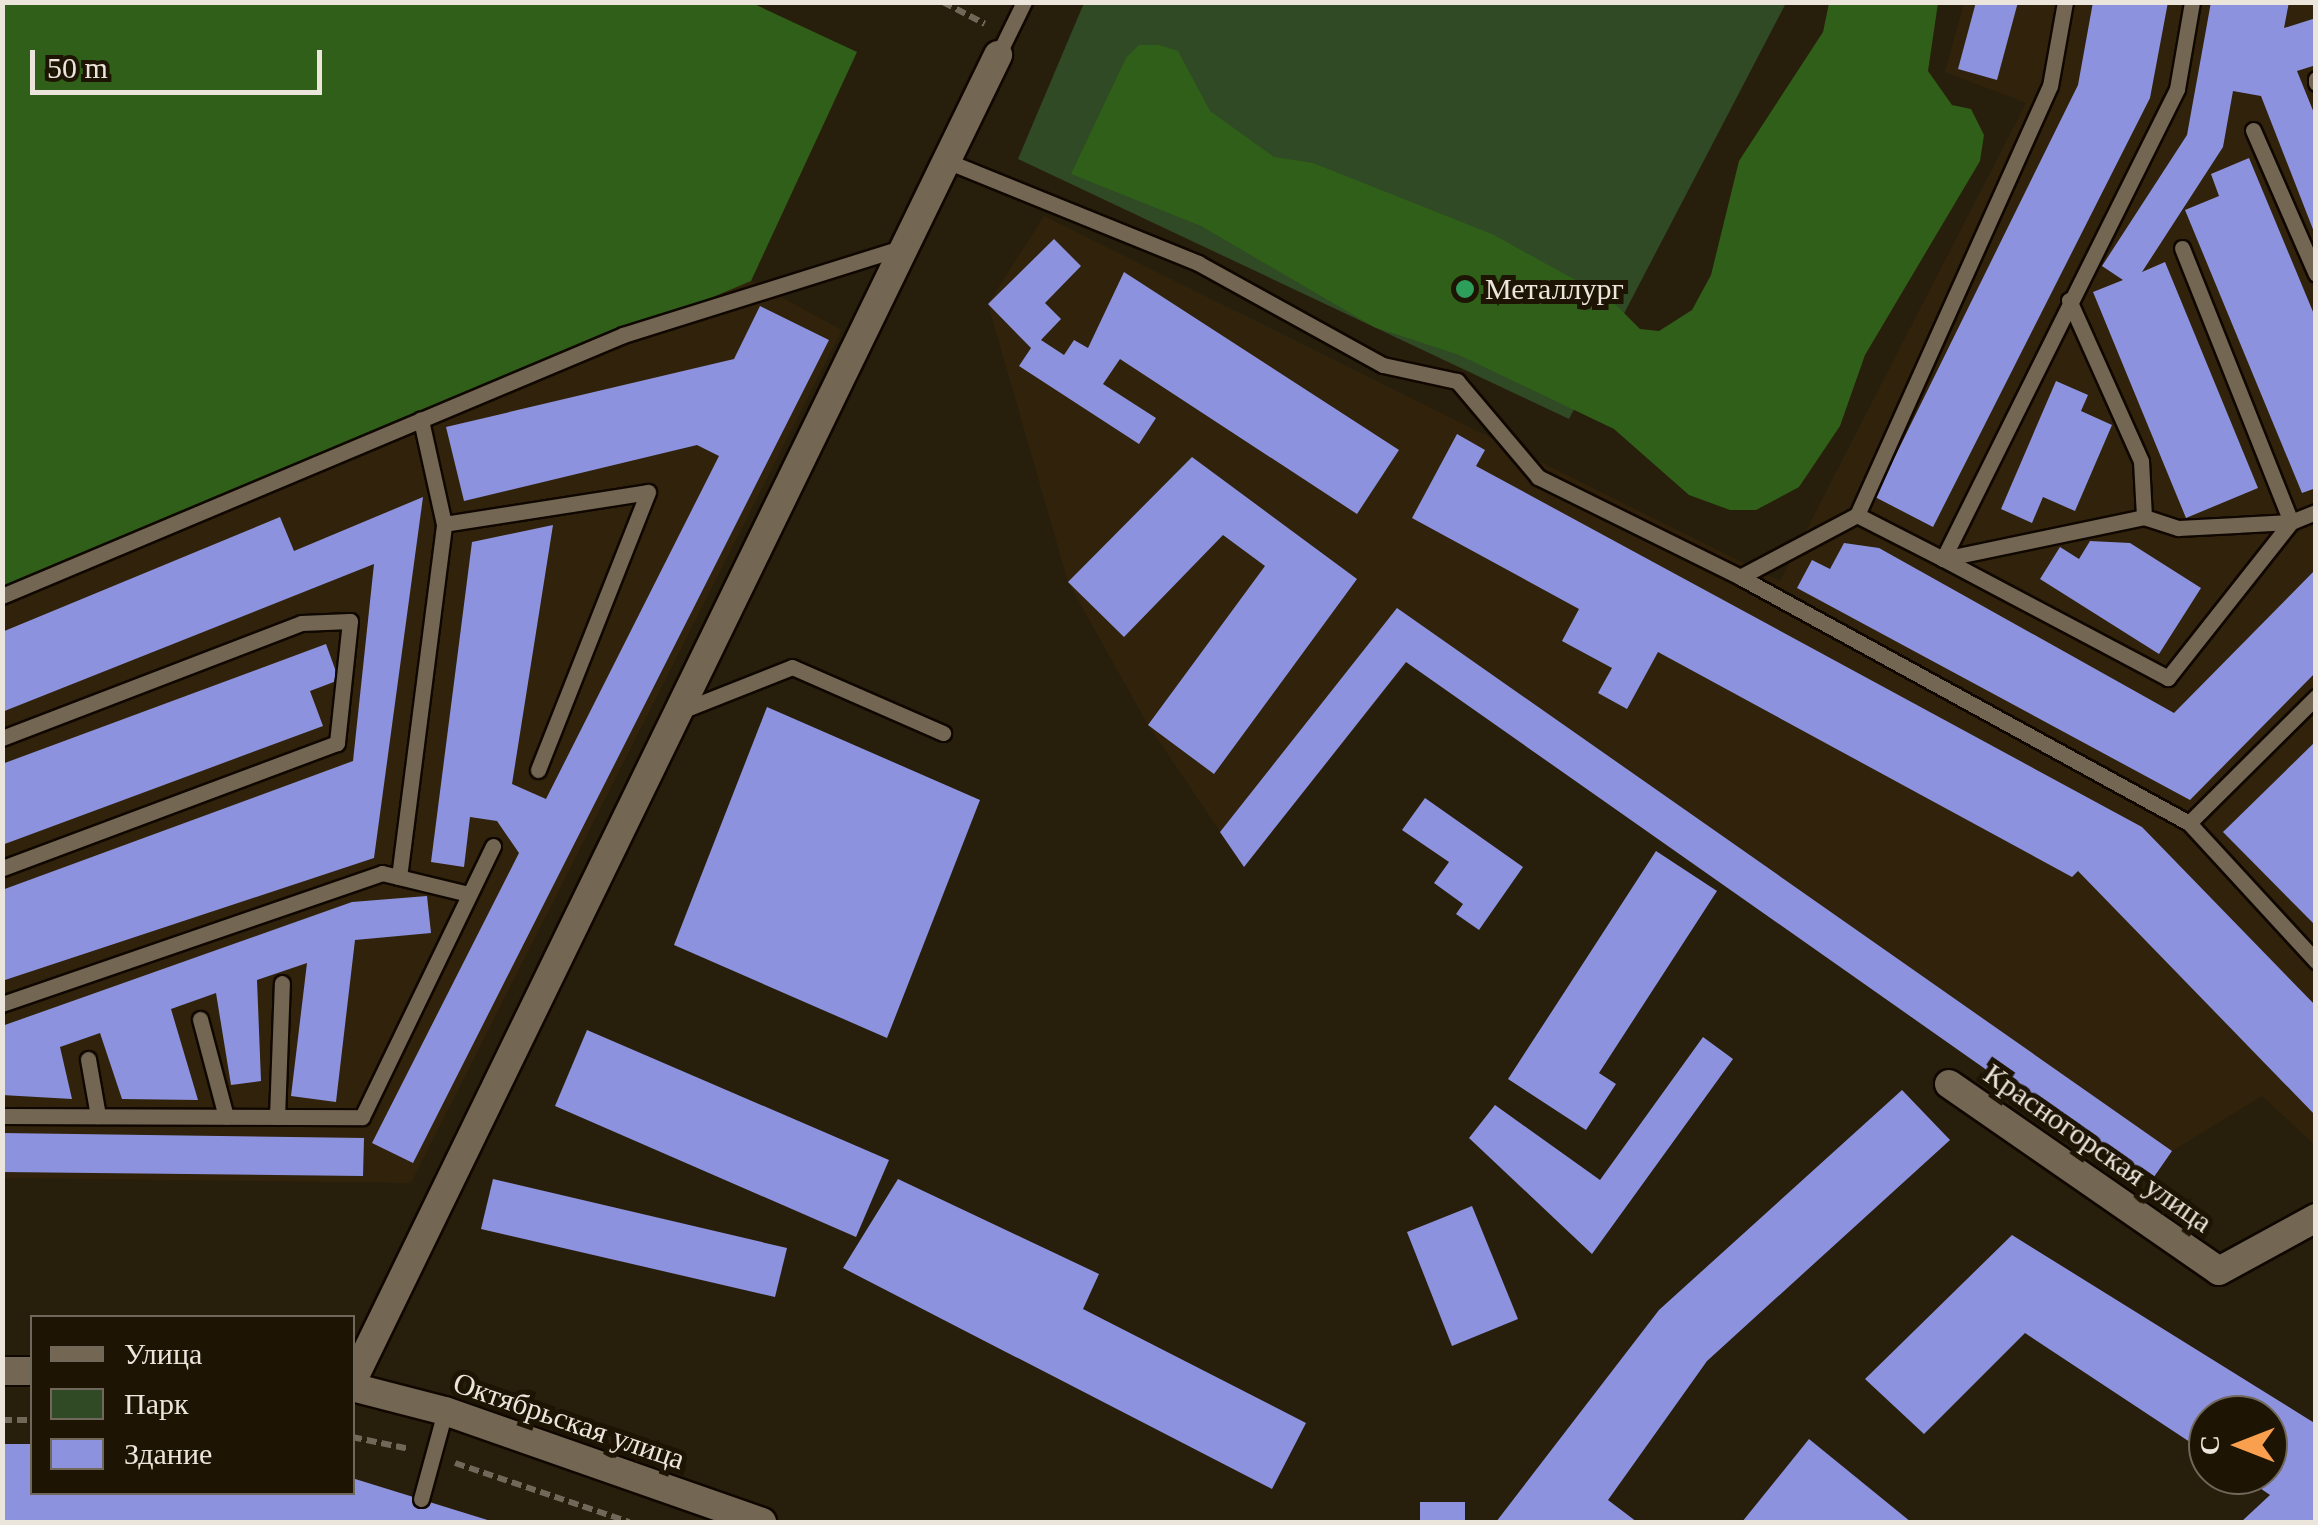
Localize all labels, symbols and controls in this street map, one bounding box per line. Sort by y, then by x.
scale bar [35,30,328,92]
text: 50 m [47,51,108,84]
place label: Металлург [1485,271,1624,307]
marker: Металлург [1454,278,1476,300]
street label: Красногорская улица [1977,1056,2219,1240]
legend [30,1315,355,1495]
text: Улица [124,1337,202,1370]
street label: Октябрьская улица [449,1365,689,1477]
text: Парк [124,1387,189,1420]
north arrow [2188,1395,2288,1495]
text: С [2194,1435,2225,1455]
text: Здание [124,1437,212,1470]

